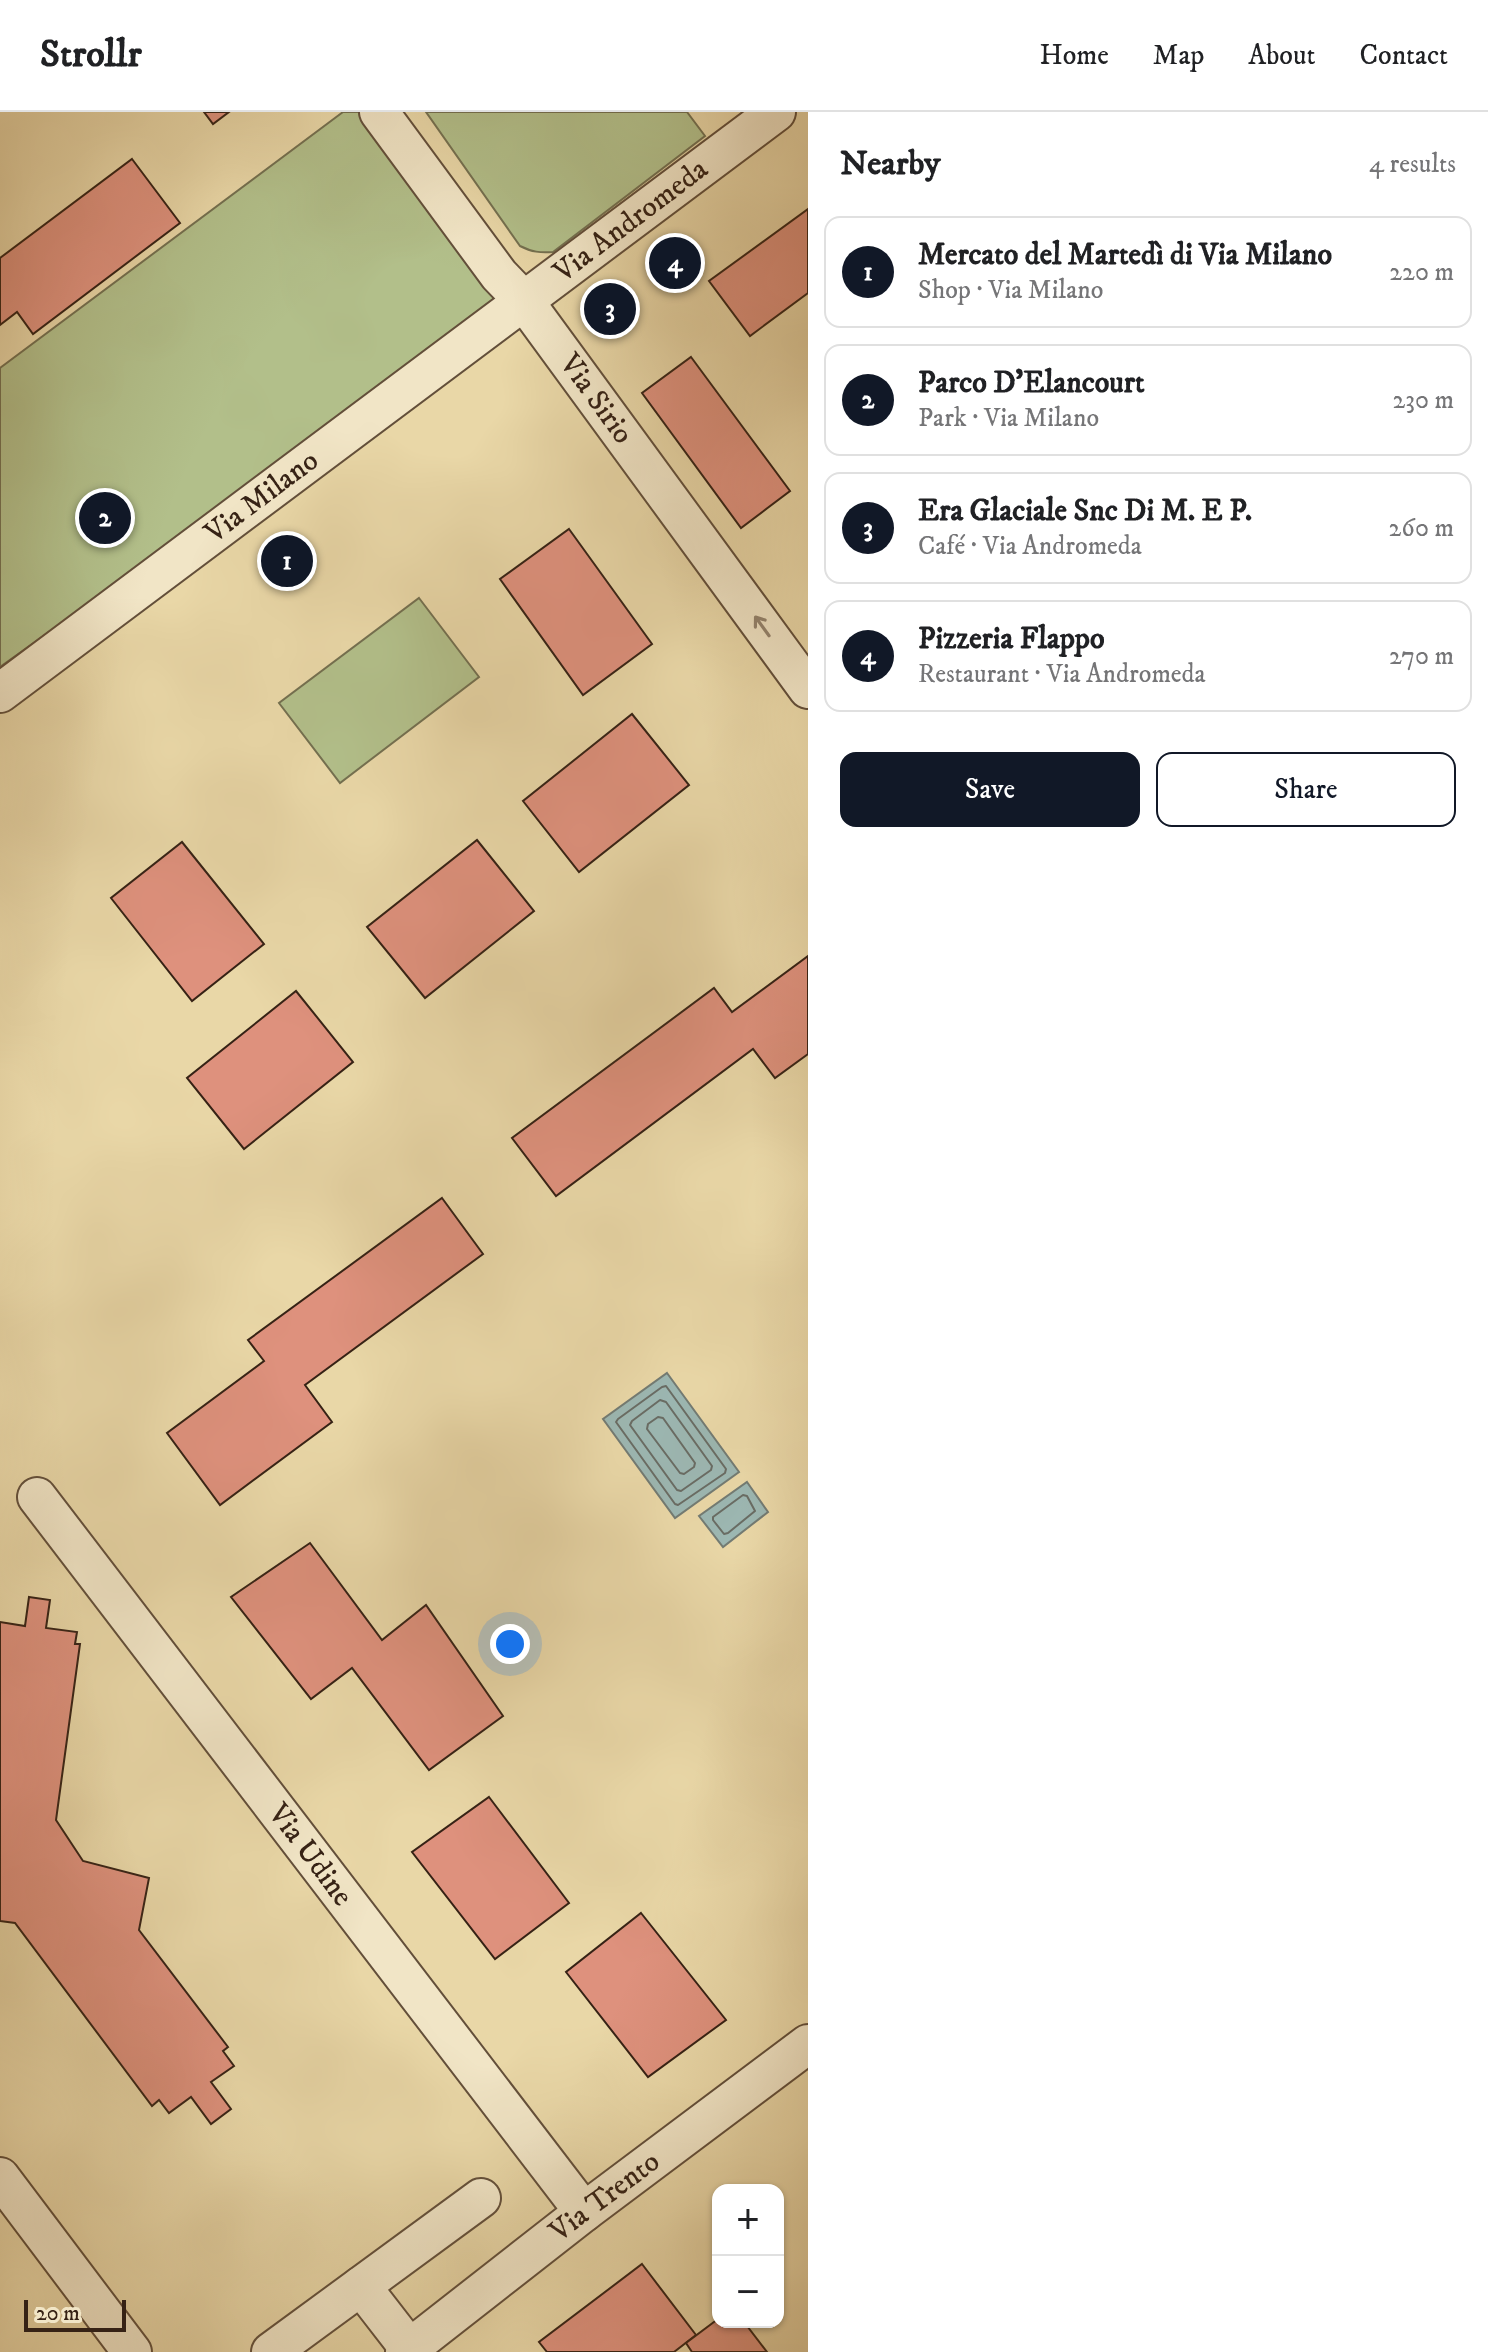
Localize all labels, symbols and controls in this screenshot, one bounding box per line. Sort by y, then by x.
text: Strollr [40,31,142,79]
text: Home [1040,38,1109,73]
text: Map [1153,38,1204,73]
text: About [1248,38,1315,73]
text: Contact [1359,38,1448,73]
text: Nearby [840,143,941,185]
text: 4 results [1369,148,1456,181]
street label: Via Andromeda [546,151,716,292]
pin: 4 [649,233,701,293]
text: Mercato del Martedì di Via Milano [918,237,1332,274]
text: 1 [863,256,873,289]
text: 220 m [1389,256,1454,289]
text: Shop · Via Milano [918,274,1103,307]
pin: 3 [584,279,636,339]
street label: Via Sirio [550,346,641,451]
text: Parco D'Elancourt [918,365,1145,402]
text: 2 [862,384,874,417]
text: 230 m [1392,384,1454,417]
text: Park · Via Milano [918,402,1099,435]
street label: Via Milano [197,442,326,552]
pin: 2 [79,488,131,548]
text: Era Glaciale Snc Di M. E P. [918,493,1252,530]
text: 3 [863,512,873,545]
text: 260 m [1389,512,1454,545]
text: Café · Via Andromeda [918,530,1142,563]
pin: 1 [261,531,313,591]
one-way arrow [754,616,770,638]
text: Pizzeria Flappo [918,621,1105,658]
text: 4 [861,640,875,673]
text: 270 m [1389,640,1454,673]
text: Restaurant · Via Andromeda [918,658,1206,691]
button: Save [840,752,1140,827]
button: Share [1156,752,1456,827]
your location [490,1624,530,1664]
street label: Via Udine [259,1796,361,1914]
street label: Via Trento [542,2144,667,2251]
map controls [712,2184,784,2328]
button: + [712,2184,784,2256]
button: − [712,2256,784,2328]
scale bar [24,2296,126,2332]
text: 20 m [36,2300,80,2327]

